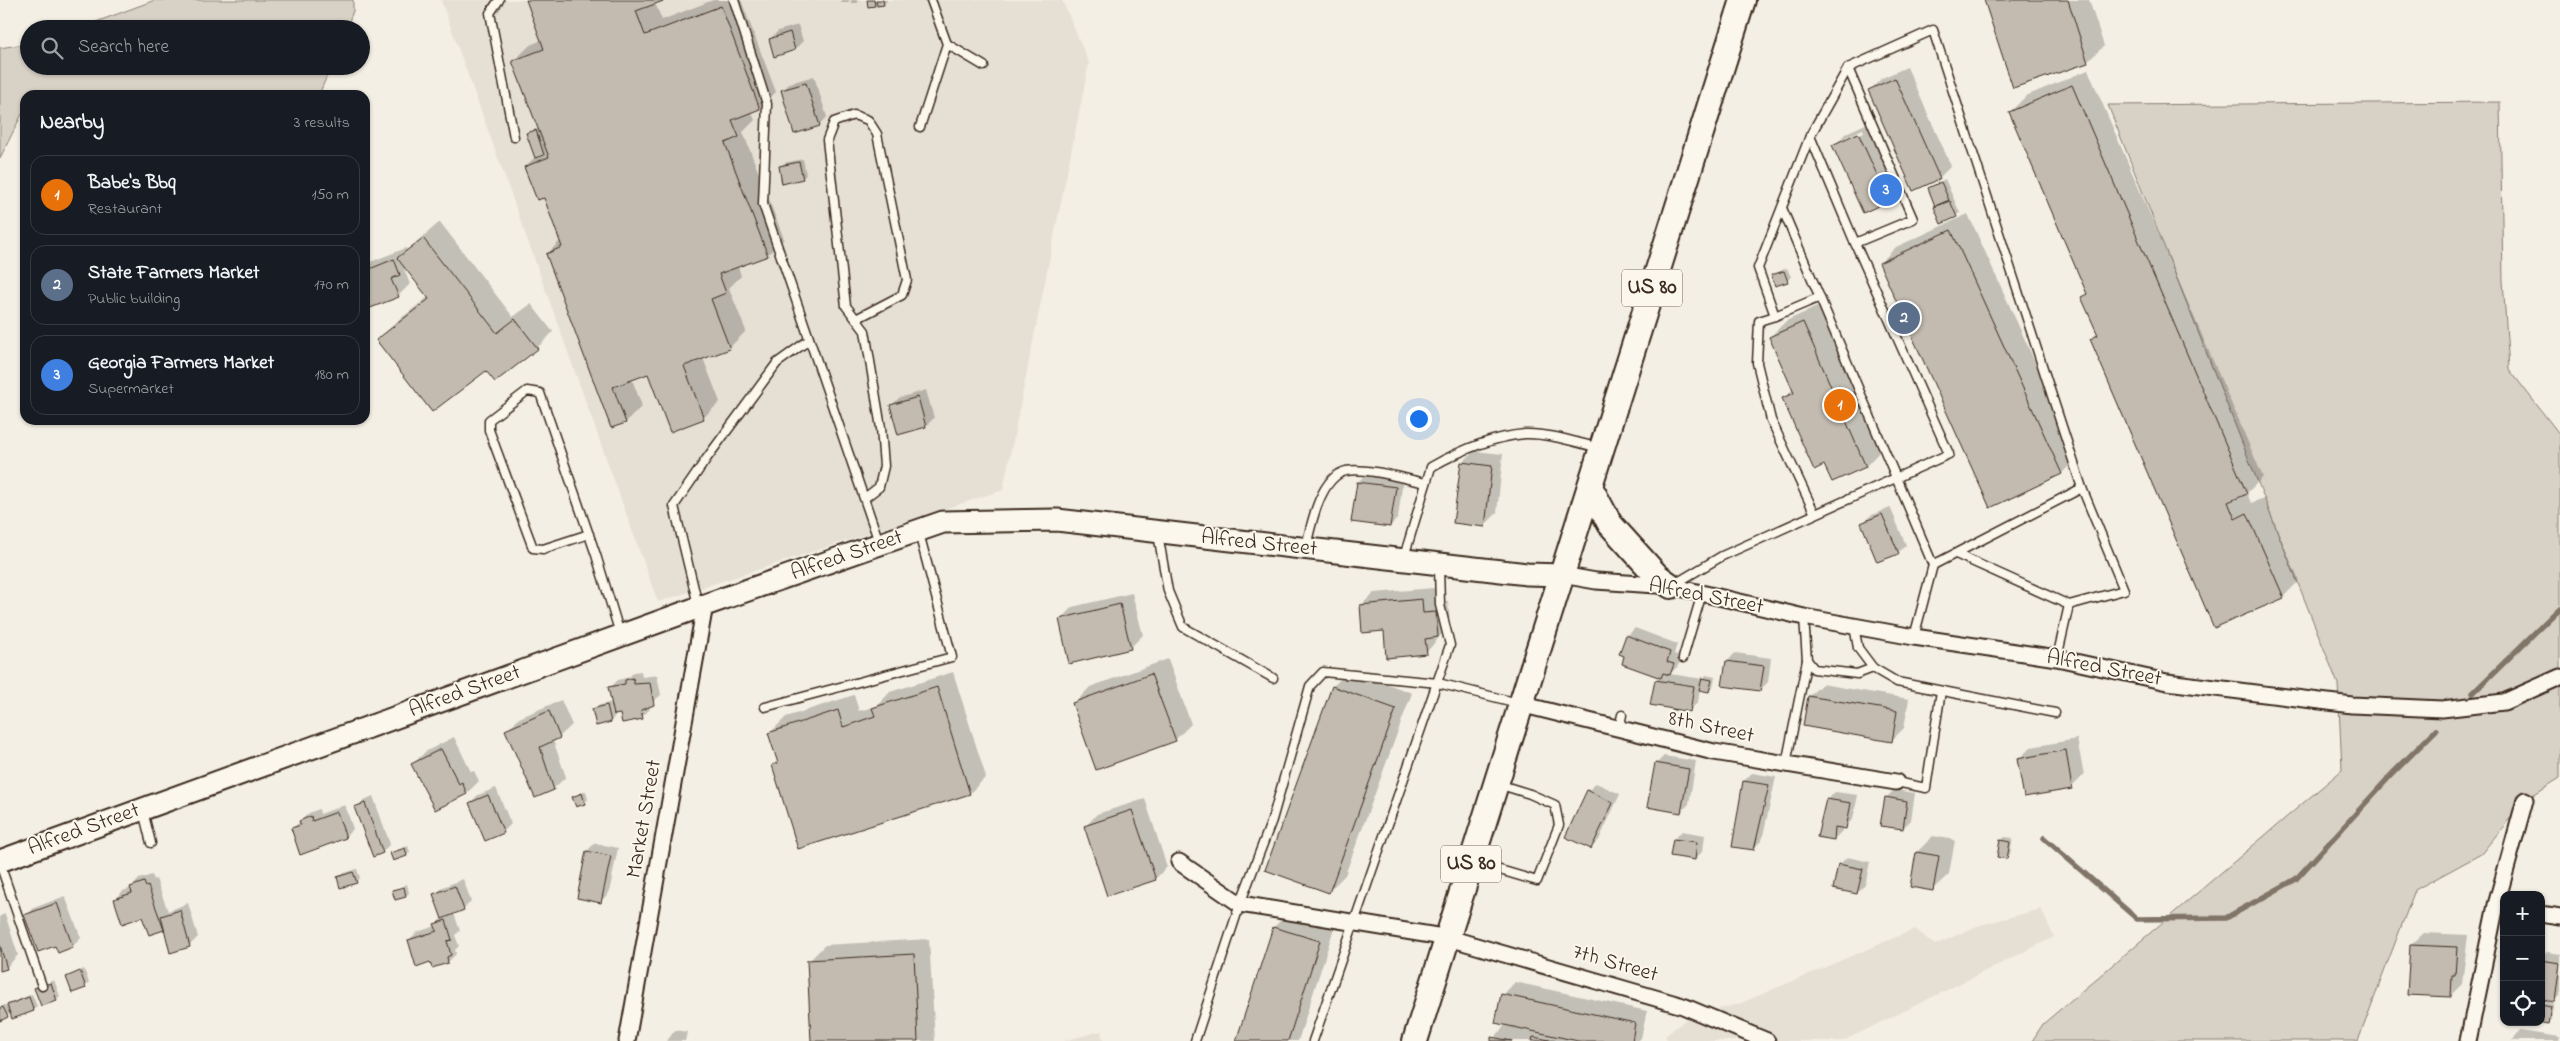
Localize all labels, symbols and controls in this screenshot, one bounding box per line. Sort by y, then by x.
search box [20,20,370,75]
icon: search [38,34,66,62]
text: Search here [78,34,169,61]
text: Nearby [40,108,104,138]
text: 3 results [294,111,350,135]
text: Babe's Bbq [88,170,176,197]
pin: 3 [1870,171,1902,209]
text: 1 [54,183,60,207]
text: 150 m [311,183,349,207]
text: Restaurant [88,197,162,221]
text: State Farmers Market [88,260,259,287]
road number: US 80 [1622,270,1682,306]
text: 2 [53,273,61,297]
text: 170 m [314,273,349,297]
text: Public building [88,287,180,311]
pin: 2 [1888,299,1920,337]
text: Georgia Farmers Market [88,350,274,377]
text: 3 [54,363,60,387]
text: 180 m [315,363,349,387]
text: Supermarket [88,377,174,401]
pin: 1 [1824,386,1856,424]
your location [1406,406,1432,432]
street label: Alfred Street [787,522,908,590]
street label: Alfred Street [1199,522,1319,566]
street label: Alfred Street [1646,570,1767,624]
street label: Alfred Street [2044,642,2165,696]
street label: Alfred Street [405,657,526,727]
street label: 8th Street [1665,703,1757,753]
street label: Market Street [619,757,671,881]
street label: Alfred Street [24,795,145,865]
road number: US 80 [1441,846,1501,882]
map controls [2500,891,2545,1026]
button: + [2500,891,2545,936]
button: − [2500,936,2545,981]
street label: 7th Street [1568,937,1662,992]
button: locate [2500,981,2545,1026]

